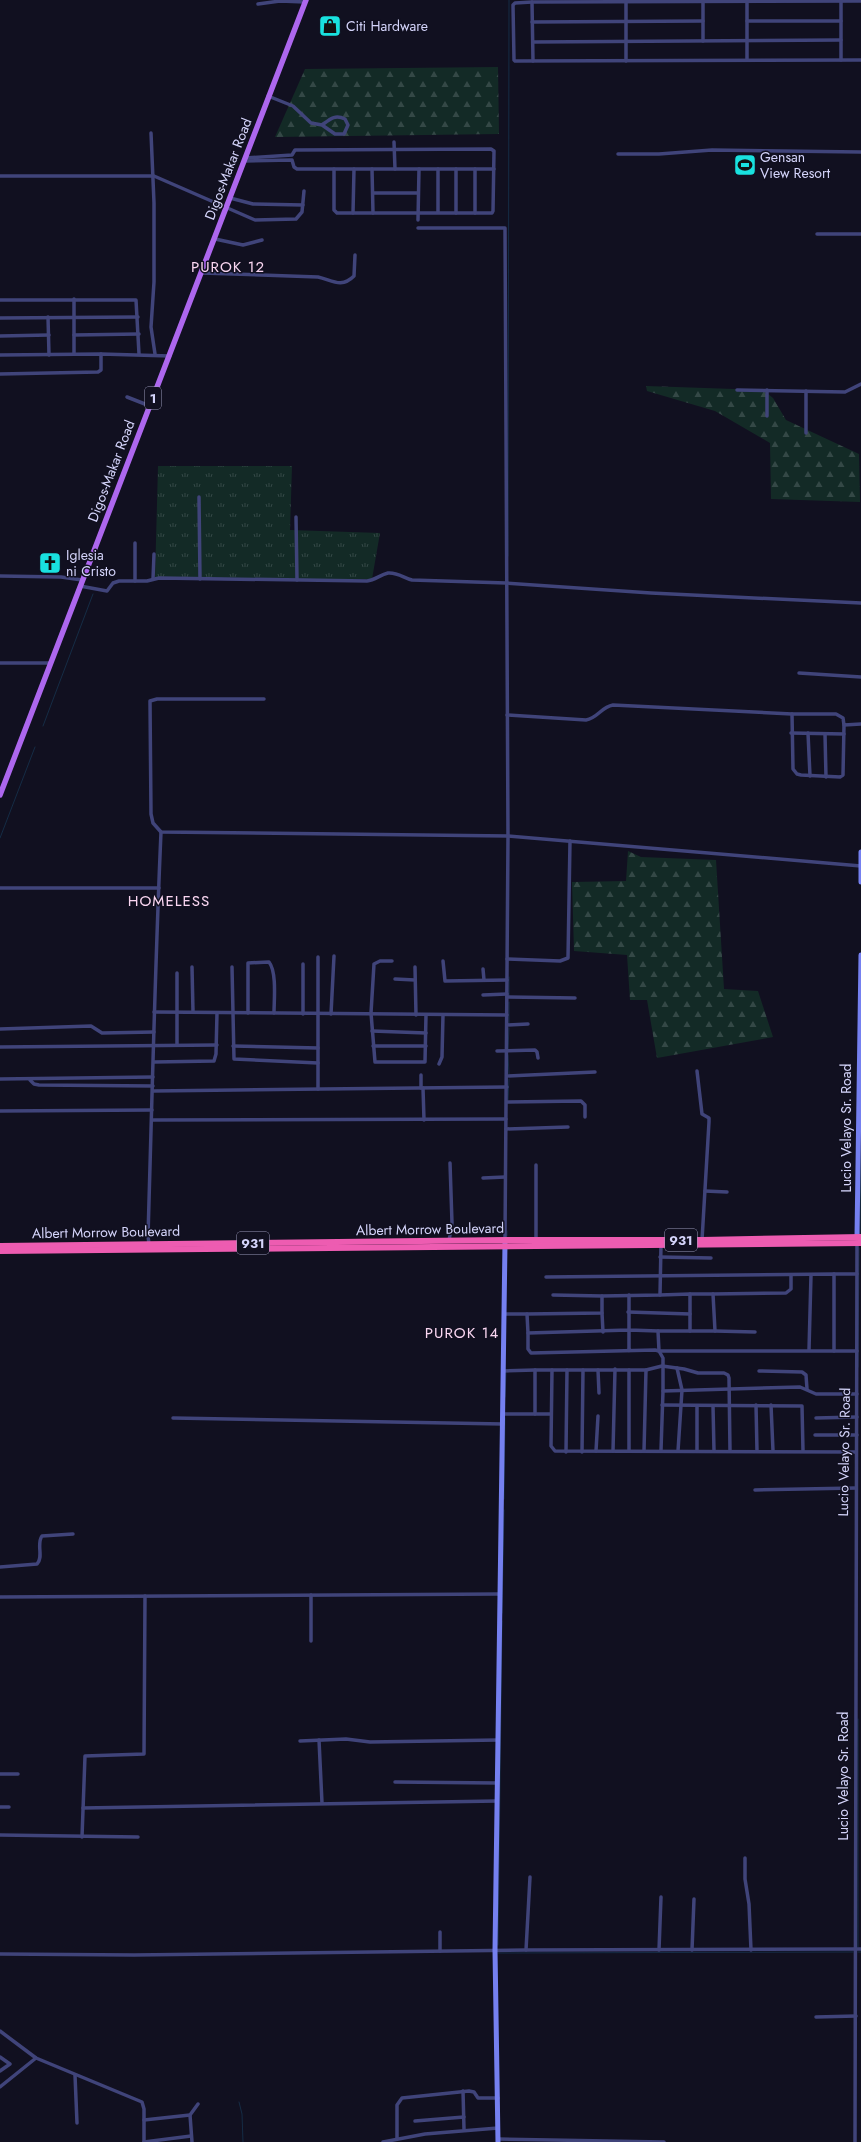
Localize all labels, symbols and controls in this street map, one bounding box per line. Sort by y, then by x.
shop icon: Citi Hardware [317,13,343,39]
place label: Citi Hardware [346,16,428,36]
street label: Digos-Makar Road [199,115,257,223]
place label: Gensan View Resort [760,147,831,183]
sports icon: Gensan View Resort [732,152,758,178]
district label: PUROK 12 [191,256,265,278]
road number: 1 [145,387,161,409]
street label: Digos-Makar Road [82,417,140,525]
place label: Iglesia ni Cristo [66,545,116,581]
church icon: Iglesia ni Cristo [37,550,63,576]
district label: HOMELESS [128,890,210,912]
street label: Lucio Velayo Sr. Road [836,1064,856,1192]
street label: Albert Morrow Boulevard [356,1218,504,1240]
street label: Albert Morrow Boulevard [32,1221,180,1243]
road number: 931 [665,1229,697,1251]
road number: 931 [237,1232,269,1254]
district label: PUROK 14 [425,1322,499,1344]
street label: Lucio Velayo Sr. Road [833,1387,855,1517]
street label: Lucio Velayo Sr. Road [833,1712,853,1840]

